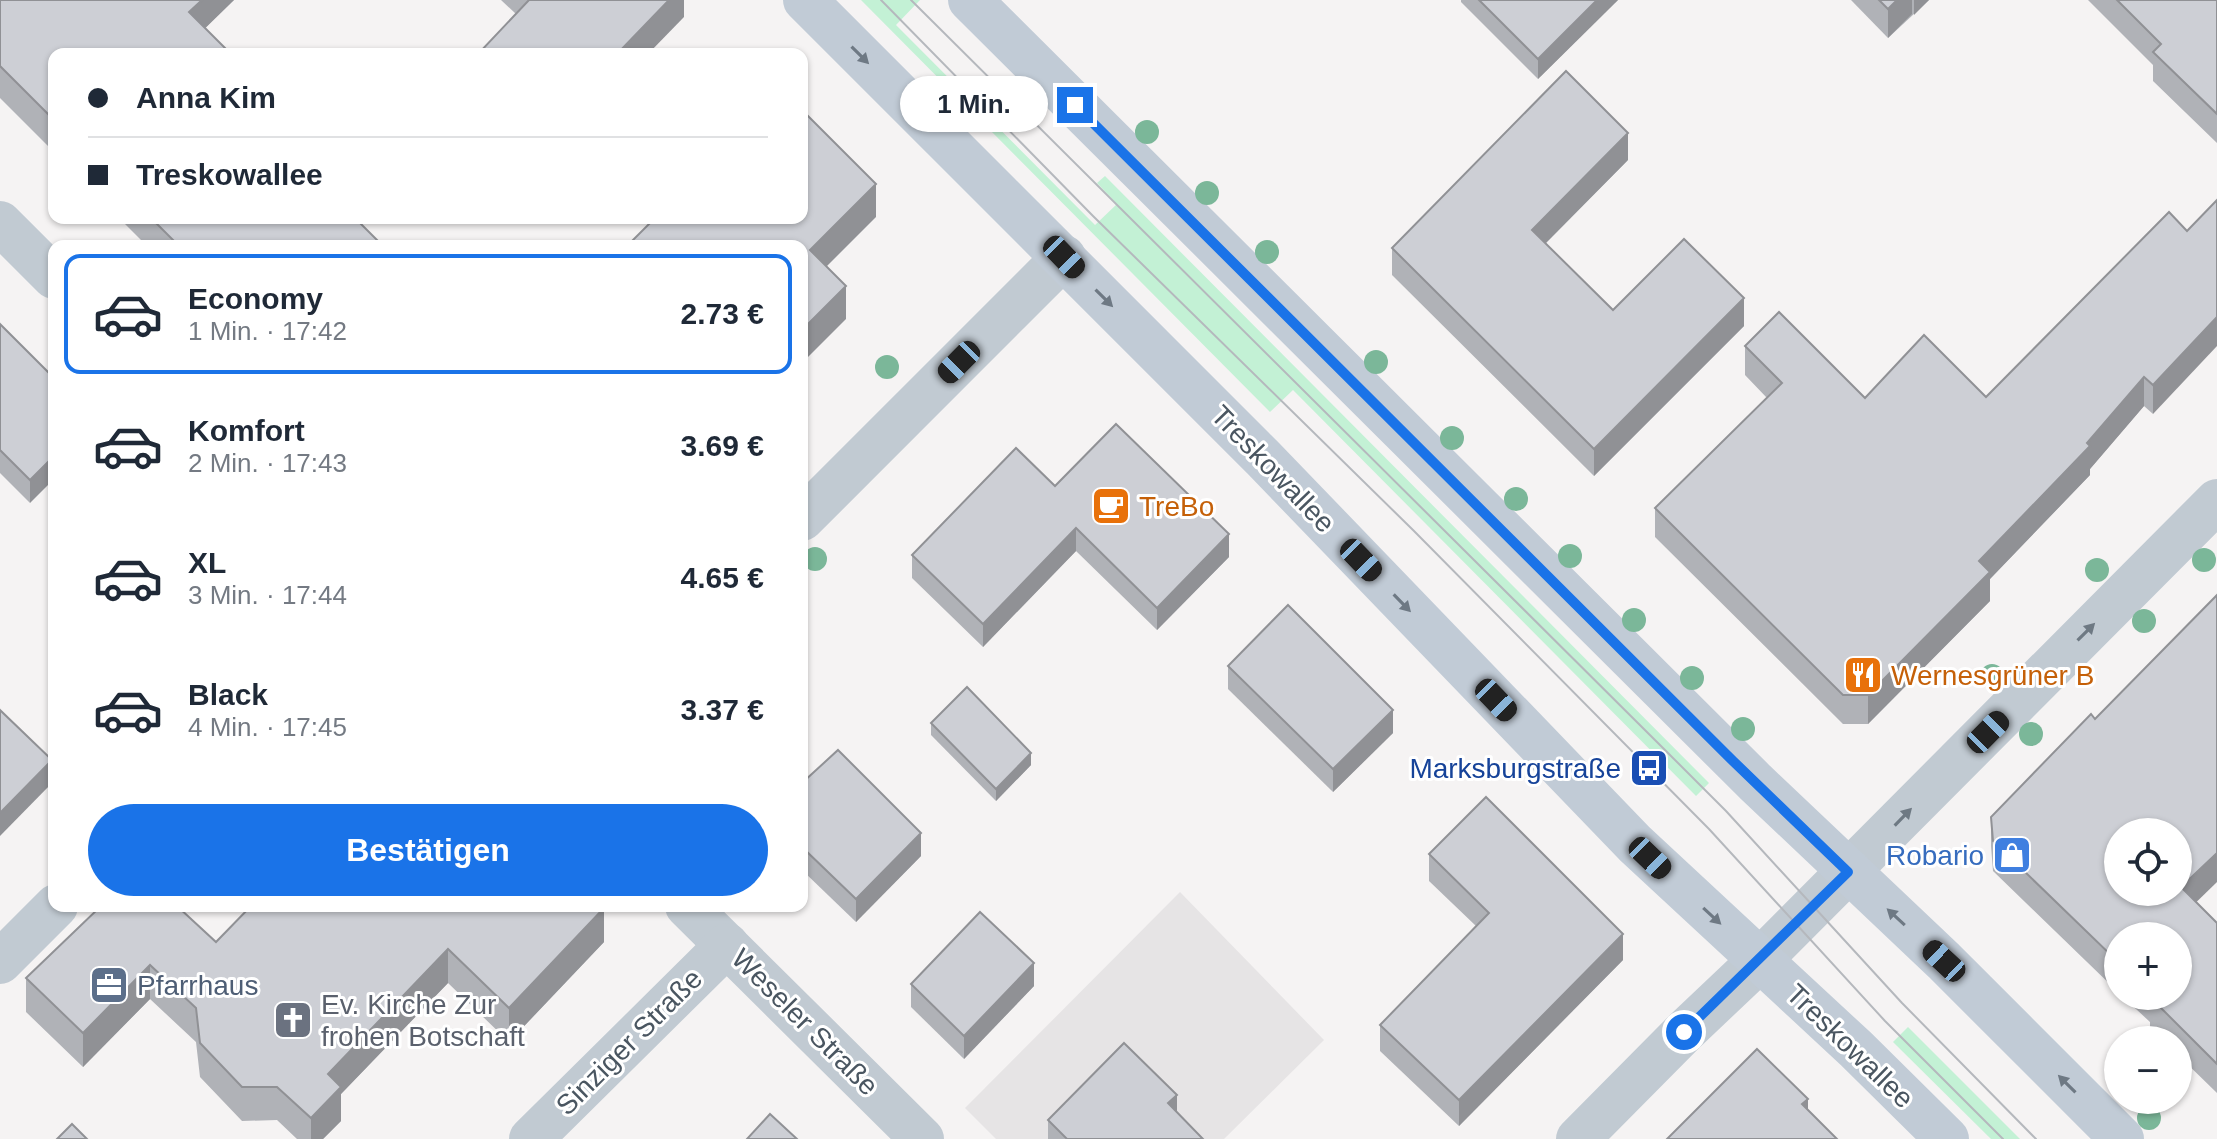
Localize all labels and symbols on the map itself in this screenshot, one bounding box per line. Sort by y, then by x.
one-way arrow [851,45,869,64]
callout: 1 Min. [899,77,1047,133]
route end [1057,87,1093,123]
car [1039,231,1089,283]
one-way arrow [1094,288,1113,307]
car [934,337,984,387]
street label: Treskowallee [1205,399,1341,539]
cafe icon: TreBo [1090,485,1132,527]
place label: TreBo [1139,491,1214,522]
car [1336,534,1386,586]
one-way arrow [1393,593,1411,612]
one-way arrow [2076,623,2095,642]
restaurant icon: Wernesgrüner B [1842,654,1884,696]
place label: Wernesgrüner B [1891,660,2094,691]
car [1471,674,1521,726]
car [1963,707,2013,757]
bus stop icon: Marksburgstraße [1628,747,1670,789]
place label: Marksburgstraße [1409,753,1621,784]
one-way arrow [1893,808,1912,827]
car [1624,833,1676,883]
shop icon: Robario [1991,834,2033,876]
place label: Robario [1886,840,1984,871]
one-way arrow [1703,907,1722,925]
one-way arrow [1887,908,1906,926]
car [1918,936,1970,986]
street label: Weseler Straße [725,942,885,1102]
street label: Sinziger Straße [550,963,708,1121]
office icon: Pfarrhaus [88,964,130,1006]
place label: Pfarrhaus [137,970,258,1001]
street label: Treskowallee [1780,978,1920,1114]
place label: Ev. Kirche Zur frohen Botschaft [321,989,525,1052]
church icon: Ev. Kirche Zur frohen Botschaft [272,999,314,1041]
route start [1666,1014,1702,1050]
one-way arrow [2058,1075,2077,1094]

